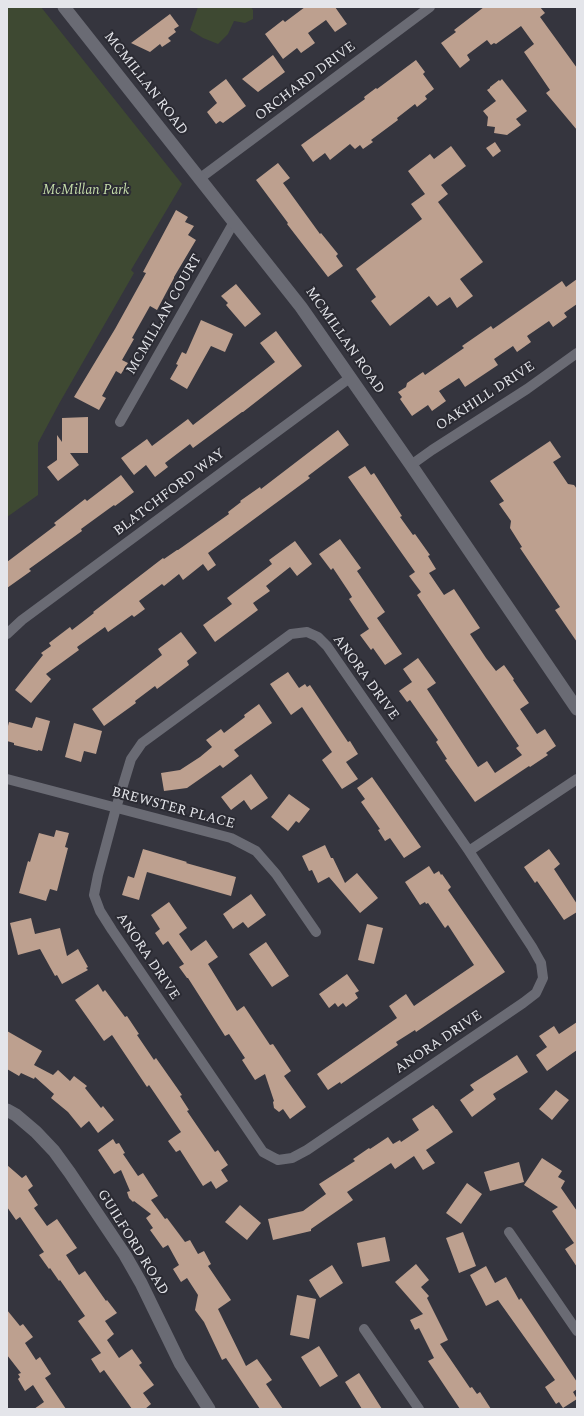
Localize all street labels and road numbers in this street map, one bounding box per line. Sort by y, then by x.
street label: MCMILLAN ROAD [99,29,191,139]
street label: ORCHARD DRIVE [253,39,359,125]
street label: MCMILLAN COURT [124,252,206,378]
street label: MCMILLAN ROAD [301,284,387,398]
street label: OAKHILL DRIVE [433,359,539,435]
street label: BLATCHFORD WAY [111,446,229,540]
street label: ANORA DRIVE [328,632,402,724]
street label: BREWSTER PLACE [110,784,236,834]
street label: ANORA DRIVE [112,910,182,1004]
street label: ANORA DRIVE [392,1008,486,1078]
street label: GUILFORD ROAD [93,1187,171,1299]

